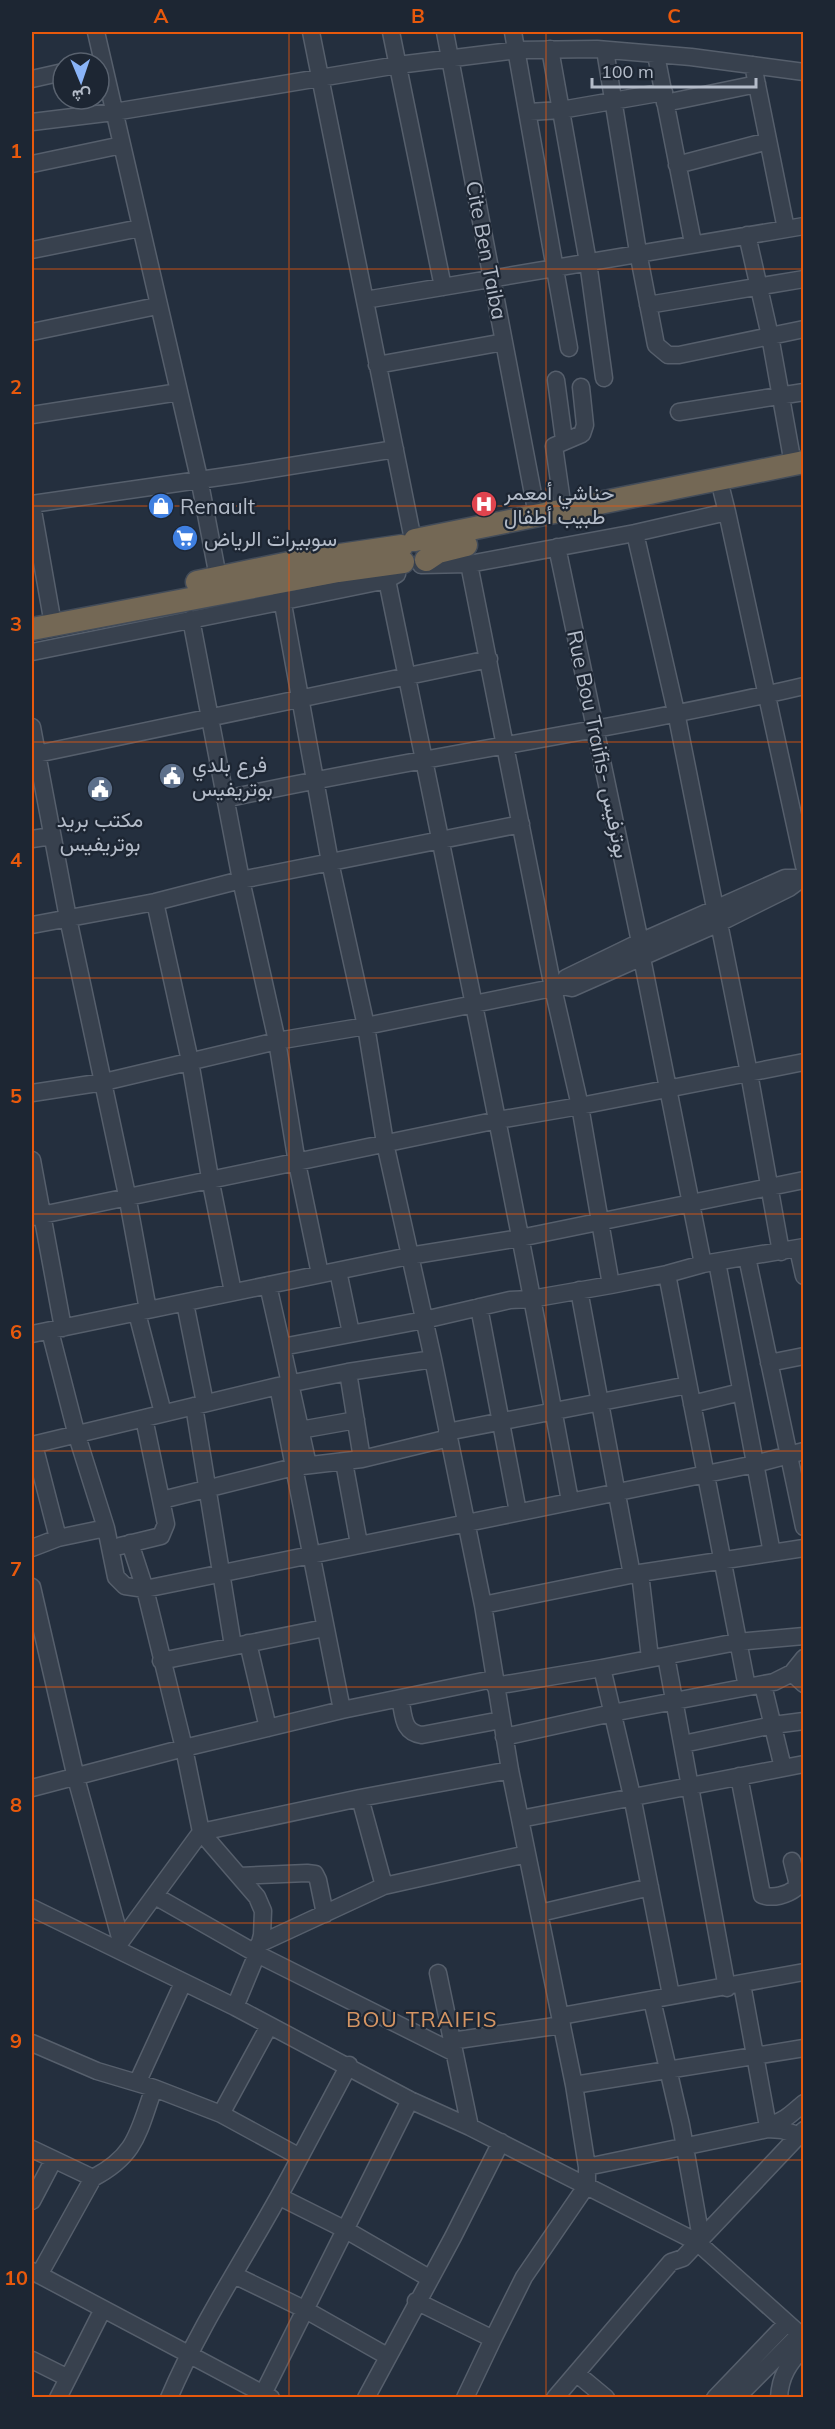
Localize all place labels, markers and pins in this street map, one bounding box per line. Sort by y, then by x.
place label: حناشي أمعمر طبيب أطفال [503,479,615,529]
hospital icon: حناشي أمعمر طبيب أطفال [469,489,499,519]
shop icon: Renault [146,491,176,521]
place label: Renault [180,493,255,519]
supermarket icon: سوبيرات الرياض [170,523,200,553]
place label: سوبيرات الرياض [204,525,337,552]
place label: فرع بلدي بوتريفيس [192,751,273,802]
public building icon: فرع بلدي بوتريفيس [157,761,187,791]
public building icon: مكتب بريد بوتريفيس [85,774,115,804]
place label: مكتب بريد بوتريفيس [57,806,143,857]

